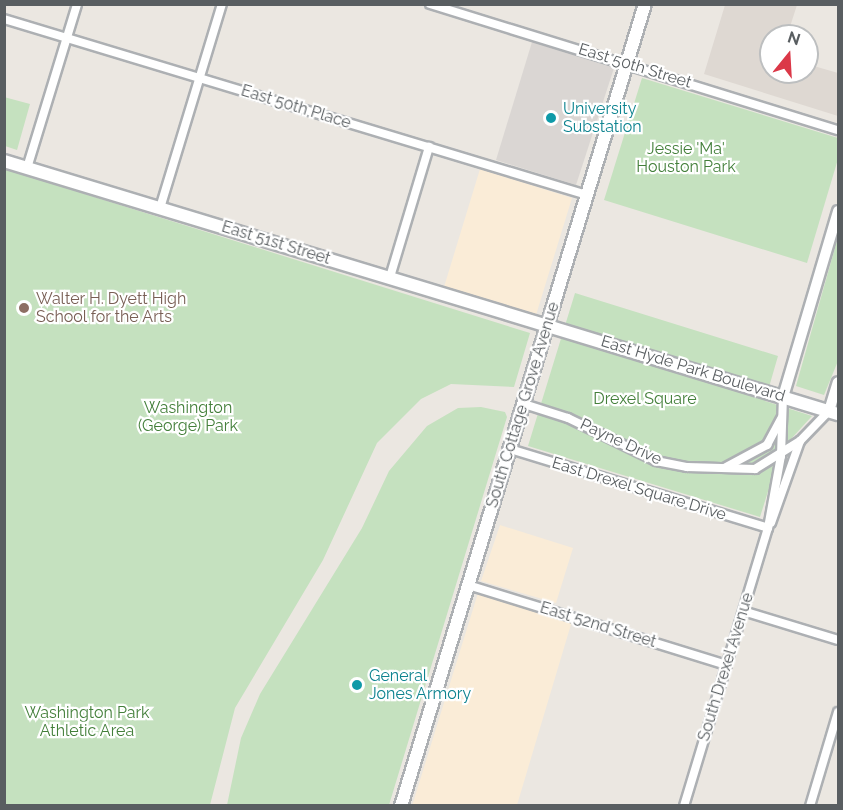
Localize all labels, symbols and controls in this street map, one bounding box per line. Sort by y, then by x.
north arrow [759,24,819,84]
text: N [785,27,803,49]
street label: East 50th Street [576,40,694,92]
street label: East 50th Place [239,81,353,133]
place label: University Substation [563,99,642,137]
marker: University Substation [544,111,558,125]
park label: Jessie 'Ma' Houston Park [636,139,736,177]
street label: East 51st Street [219,217,333,269]
place label: Walter H. Dyett High School for the Arts [36,289,187,327]
street label: South Cottage Grove Avenue [482,300,564,510]
marker: Walter H. Dyett High School for the Arts [17,301,31,315]
street label: East Hyde Park Boulevard [599,332,787,406]
park label: Drexel Square [593,389,697,409]
park label: Washington (George) Park [138,398,238,436]
street label: Payne Drive [577,415,665,469]
street label: East Drexel Square Drive [549,453,729,525]
street label: South Drexel Avenue [694,590,758,744]
street label: East 52nd Street [538,598,658,652]
place label: General Jones Armory [369,666,472,704]
marker: General Jones Armory [350,678,364,692]
park label: Washington Park Athletic Area [24,703,150,741]

